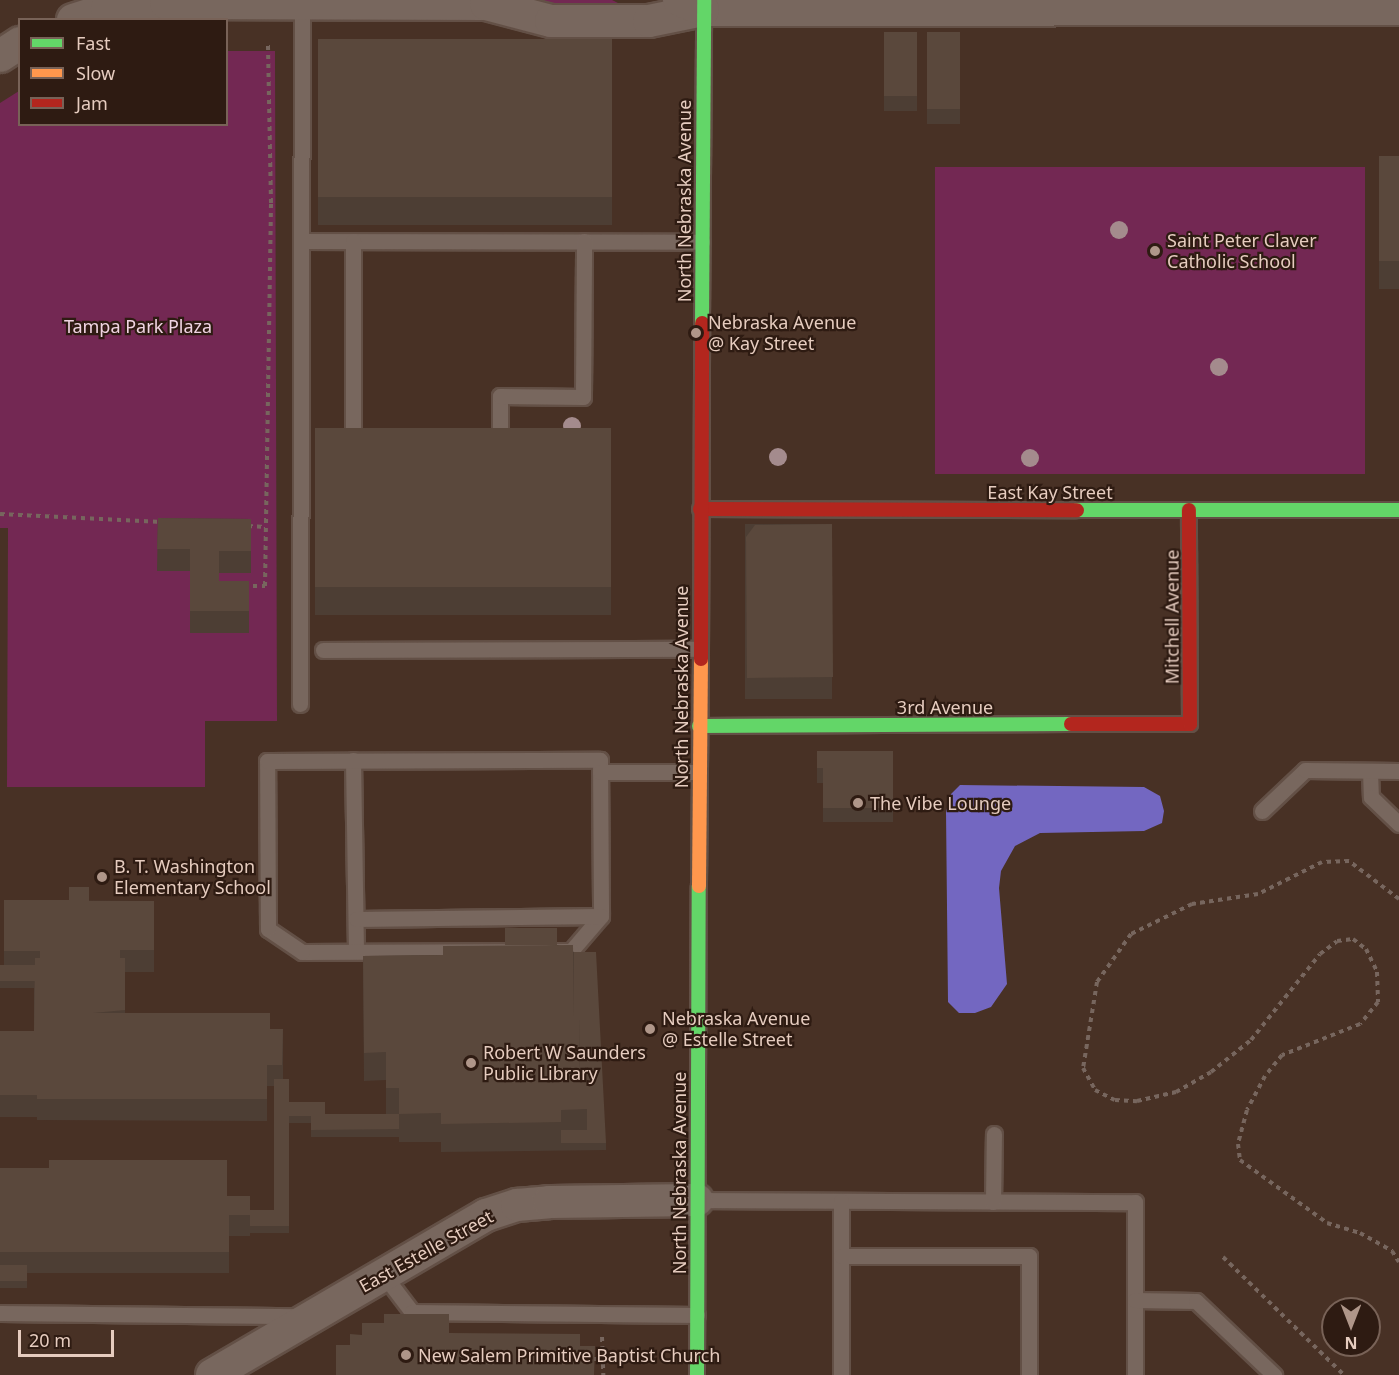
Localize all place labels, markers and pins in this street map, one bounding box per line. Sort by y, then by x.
place label: Saint Peter Claver Catholic School [1167,230,1317,272]
marker: Saint Peter Claver Catholic School [1148,244,1162,258]
place label: Nebraska Avenue @ Kay Street [708,312,856,354]
marker: Nebraska Avenue @ Kay Street [689,326,703,340]
place label: The Vibe Lounge [870,792,1011,814]
marker: The Vibe Lounge [851,796,865,810]
place label: B. T. Washington Elementary School [114,856,271,898]
marker: B. T. Washington Elementary School [95,870,109,884]
place label: Nebraska Avenue @ Estelle Street [662,1008,810,1050]
marker: Nebraska Avenue @ Estelle Street [643,1022,657,1036]
place label: Robert W Saunders Public Library [483,1042,646,1084]
marker: Robert W Saunders Public Library [464,1056,478,1070]
place label: New Salem Primitive Baptist Church [418,1344,720,1366]
marker: New Salem Primitive Baptist Church [399,1348,413,1362]

